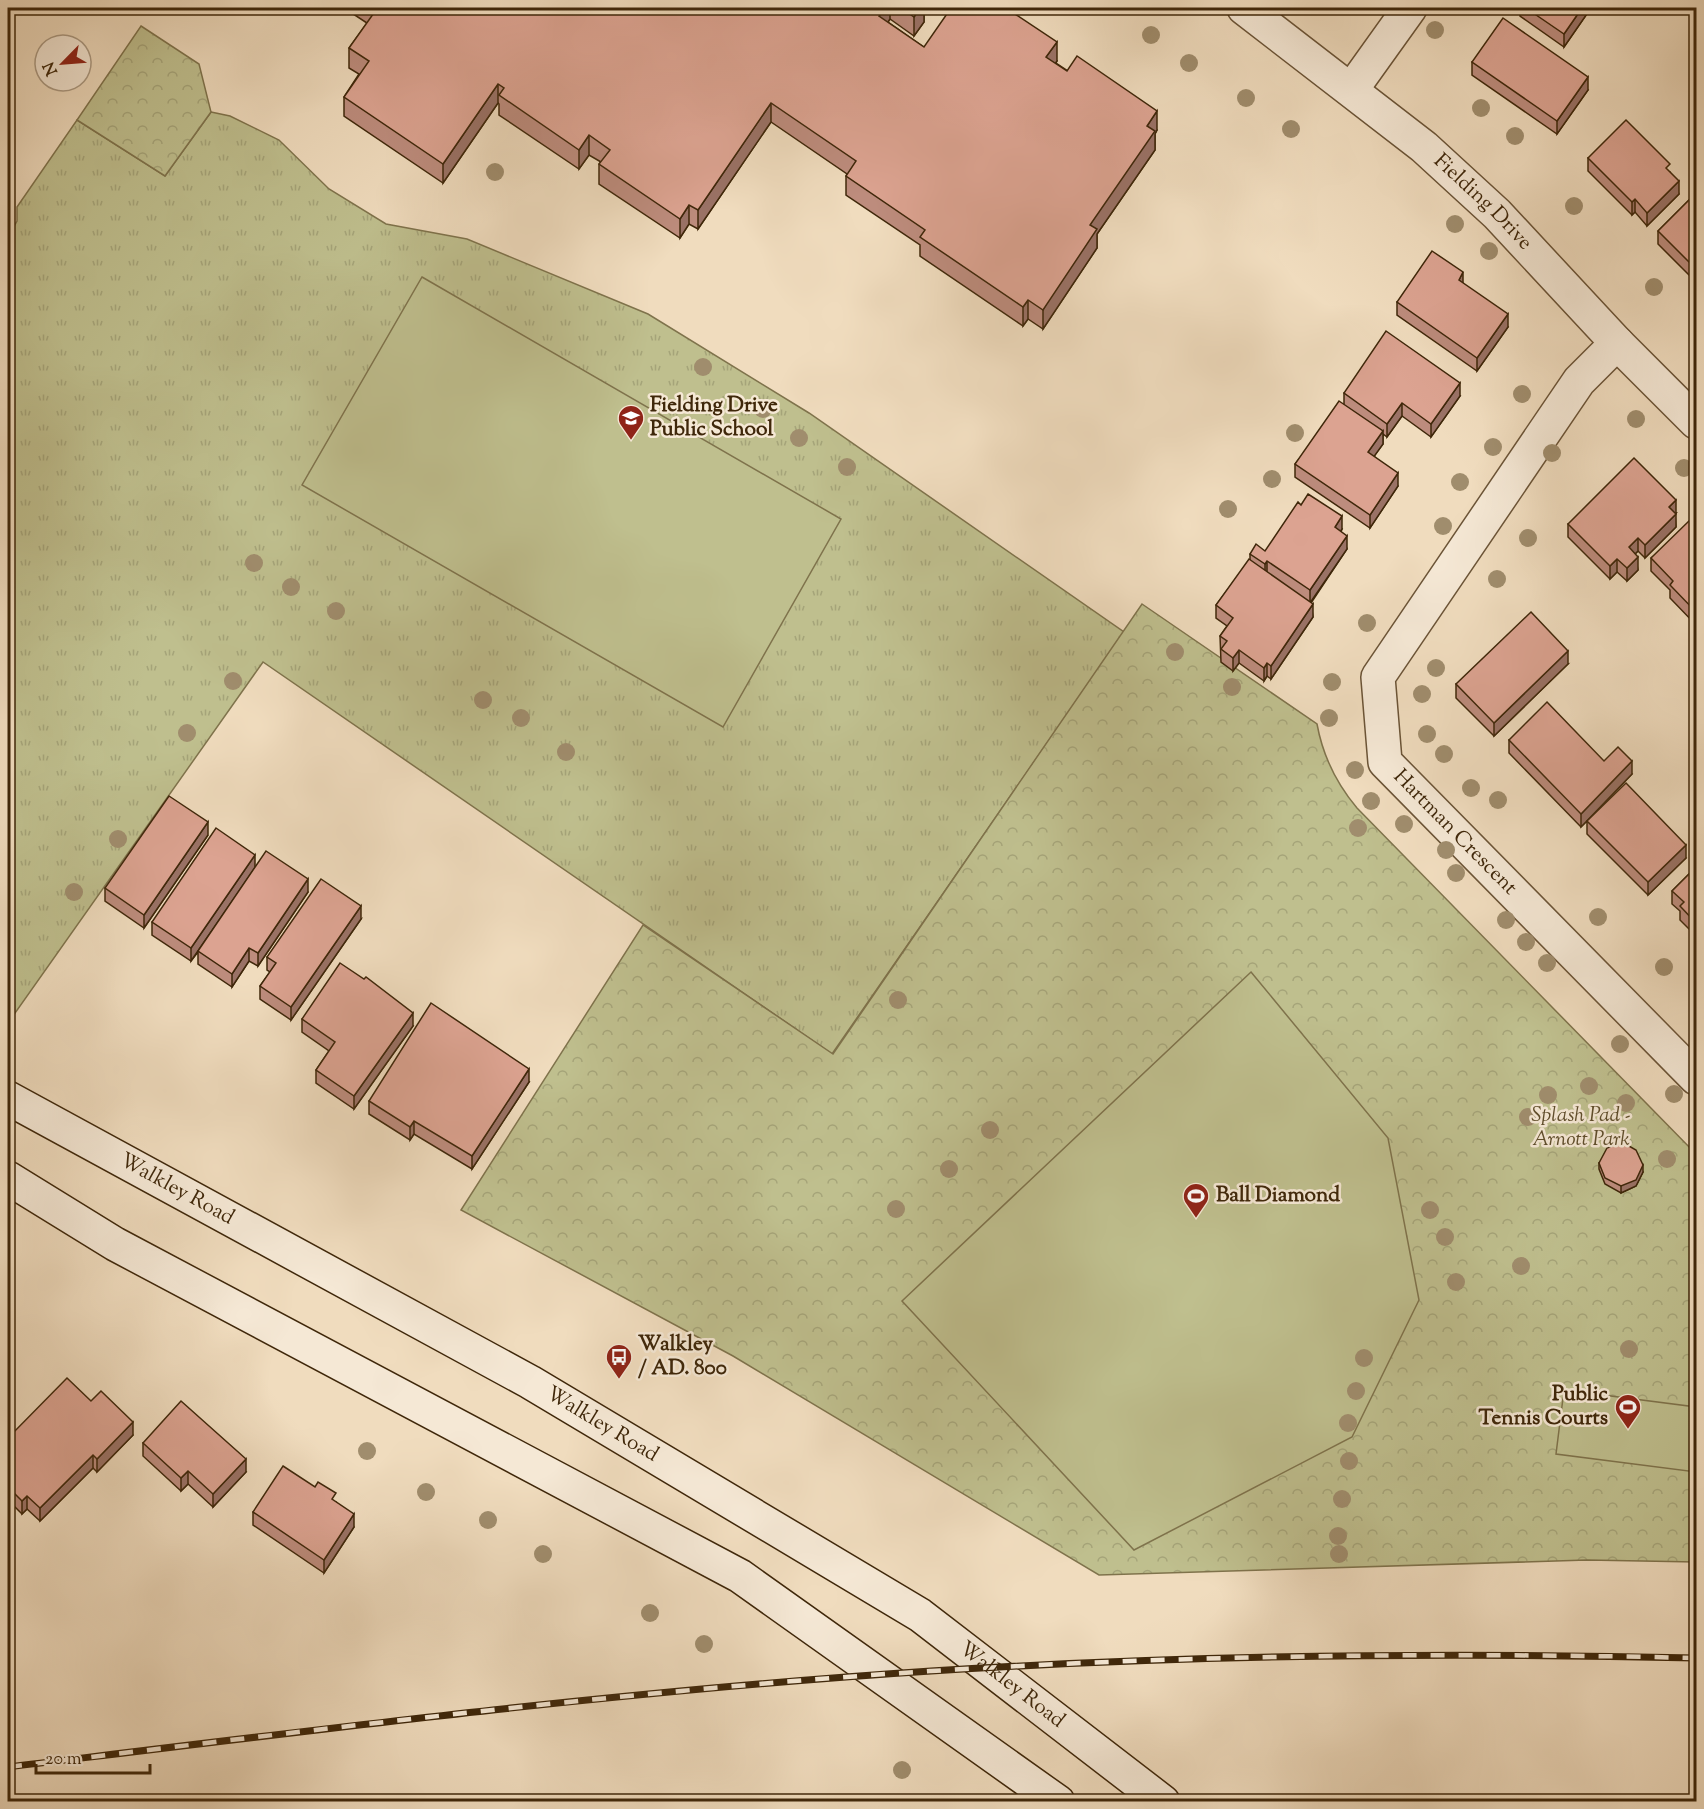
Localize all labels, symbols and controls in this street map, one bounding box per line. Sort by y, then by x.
north arrow [33,33,93,93]
text: N [38,57,65,79]
street label: Fielding Drive [1426,147,1539,257]
place label: Fielding Drive Public School [650,391,778,445]
school or university icon: Fielding Drive Public School [616,403,646,441]
street label: Hartman Crescent [1386,763,1524,902]
park label: Splash Pad - Arnott Park [1531,1101,1631,1155]
street label: Walkley Road [114,1146,240,1233]
sports icon: Ball Diamond [1181,1181,1211,1219]
place label: Ball Diamond [1216,1181,1340,1211]
place label: Walkley / AD. 800 [638,1330,727,1384]
bus stop icon: Walkley / AD. 800 [604,1342,634,1380]
street label: Walkley Road [540,1380,664,1470]
place label: Public Tennis Courts [1479,1380,1609,1434]
sports icon: Public Tennis Courts [1613,1392,1643,1430]
street label: Walkley Road [952,1635,1071,1736]
scale bar [36,1737,150,1775]
text: 20 m [45,1747,82,1773]

